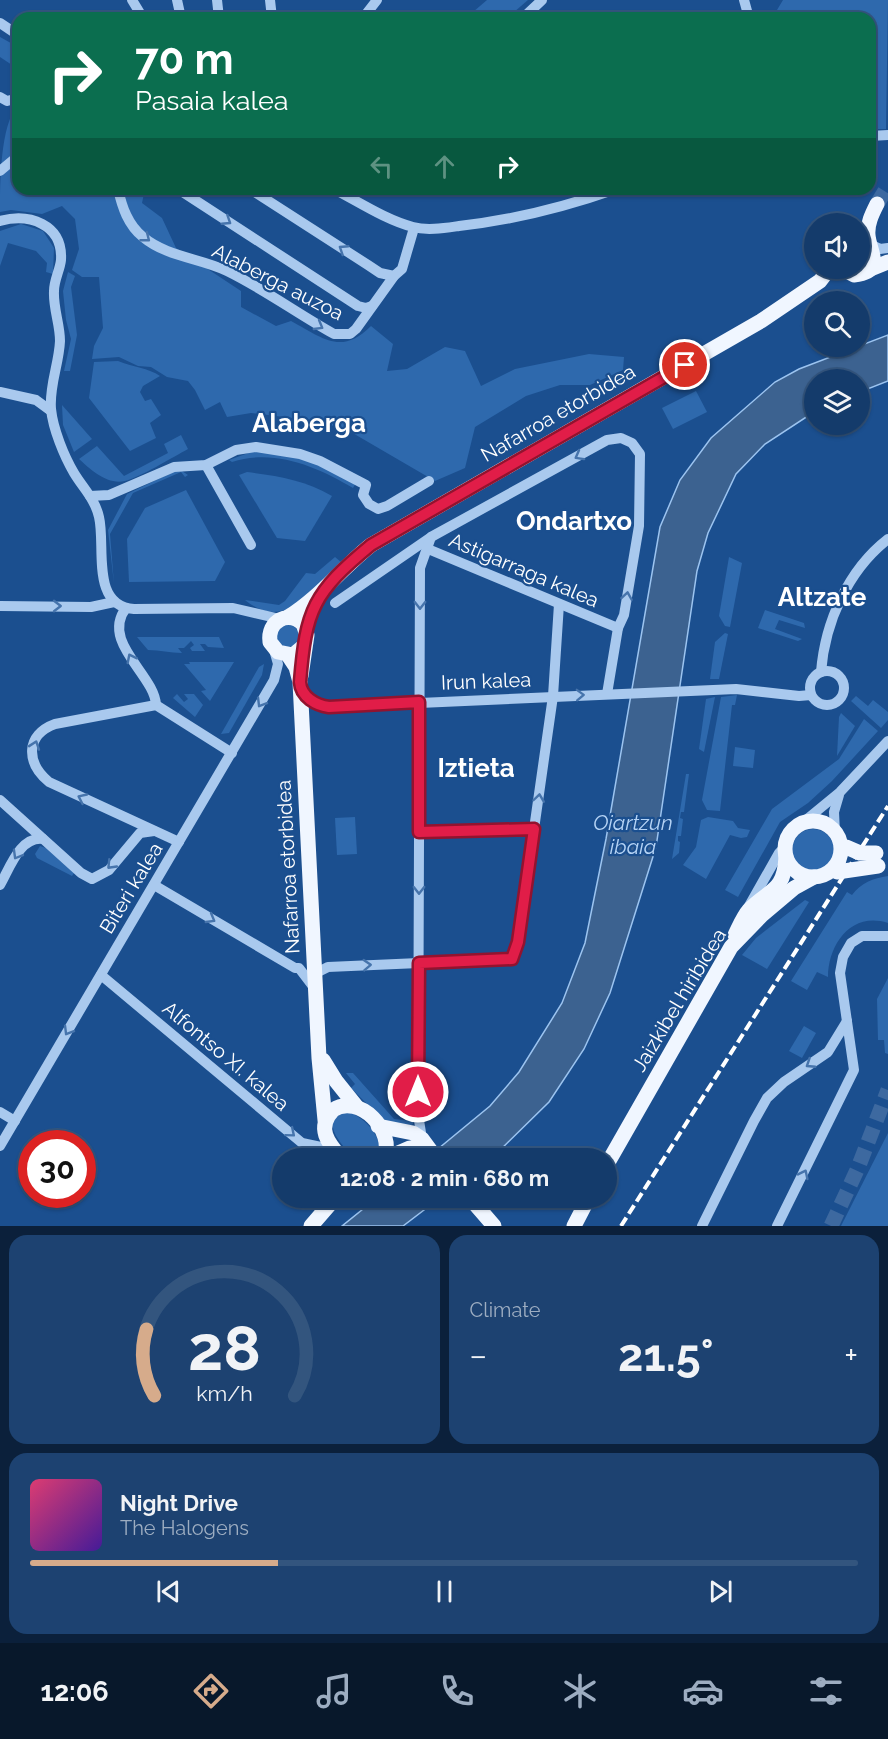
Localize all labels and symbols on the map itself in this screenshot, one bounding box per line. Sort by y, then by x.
one-way arrow [221,214,232,225]
one-way arrow [139,231,150,242]
street label: Alaberga auzoa [208,239,348,325]
one-way arrow [339,245,349,257]
one-way arrow [313,318,323,330]
pin [659,339,710,390]
street label: Nafarroa etorbidea [477,359,639,467]
district label: Alaberga [252,408,366,438]
one-way arrow [575,448,586,460]
district label: Ondartxo [516,506,632,536]
street label: Astigarraga kalea [446,528,602,612]
district label: Altzate [778,582,867,612]
one-way arrow [621,591,633,601]
one-way arrow [53,600,62,612]
one-way arrow [414,601,426,610]
one-way arrow [127,654,138,665]
street label: Irun kalea [441,667,531,695]
one-way arrow [576,689,585,702]
one-way arrow [257,697,268,707]
one-way arrow [27,740,40,751]
district label: Iztieta [437,753,515,783]
street label: Nafarroa etorbidea [271,779,305,955]
one-way arrow [78,793,89,805]
one-way arrow [532,793,544,802]
water label: Oiartzun ibaia [593,810,673,859]
street label: Biteri kalea [94,838,168,938]
one-way arrow [13,849,24,859]
one-way arrow [108,858,119,869]
one-way arrow [413,886,425,895]
one-way arrow [205,912,215,924]
street label: Jaizkibel hiribidea [627,924,731,1076]
one-way arrow [362,959,371,972]
street label: Alfontso XI. kalea [158,996,294,1116]
one-way arrow [63,1025,75,1035]
one-way arrow [806,1057,817,1068]
position arrow [386,1060,450,1124]
one-way arrow [284,1126,295,1137]
speed limit sign: 30 [18,1130,96,1208]
one-way arrow [797,1169,808,1180]

